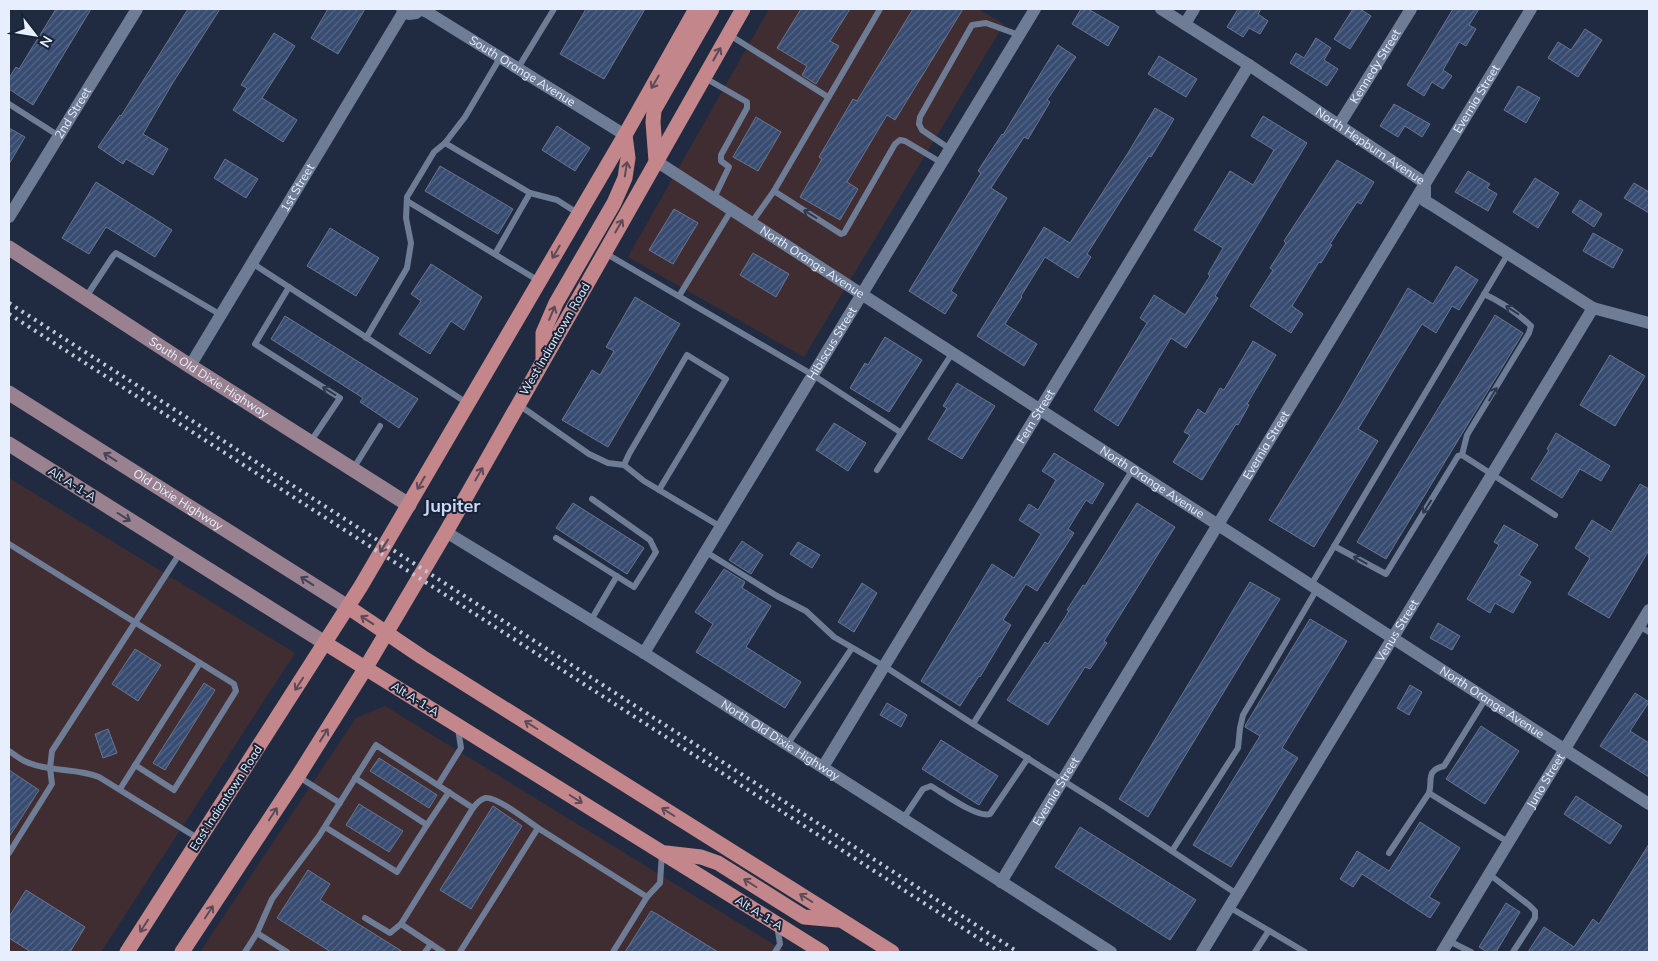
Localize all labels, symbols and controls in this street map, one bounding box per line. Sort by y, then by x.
north arrow [10,10,60,60]
street label: Kennedy Street [1346,26,1404,106]
street label: South Orange Avenue [467,32,578,109]
text: N [36,33,57,51]
one-way arrow [712,48,722,62]
street label: Evernia Street [1449,62,1502,136]
one-way arrow [650,74,660,89]
street label: 2nd Street [51,84,94,141]
street label: North Hepburn Avenue [1313,104,1428,188]
street label: 1st Street [277,161,317,214]
one-way arrow [621,161,631,177]
one-way arrow [804,209,818,219]
one-way arrow [615,220,625,234]
street label: North Orange Avenue [757,222,867,301]
one-way arrow [551,245,561,260]
street label: West Indiantown Road [516,280,593,398]
street label: Hibiscus Street [803,304,859,383]
one-way arrow [1505,305,1519,315]
one-way arrow [547,306,557,321]
street label: South Old Dixie Highway [146,333,272,421]
one-way arrow [322,386,336,396]
street label: Fern Street [1013,386,1057,446]
one-way arrow [1488,387,1498,401]
street label: Evernia Street [1239,408,1292,482]
street label: North Orange Avenue [1097,442,1207,521]
one-way arrow [104,451,118,461]
street label: Alt A-1-A [46,463,99,504]
street label: Old Dixie Highway [131,465,227,534]
one-way arrow [474,467,484,482]
one-way arrow [416,476,426,491]
district label: Jupiter [424,494,481,517]
one-way arrow [1421,500,1431,514]
one-way arrow [116,513,130,523]
one-way arrow [378,539,388,553]
one-way arrow [1352,555,1367,565]
one-way arrow [300,575,314,586]
street label: Venus Street [1372,596,1421,664]
one-way arrow [361,615,375,625]
street label: North Orange Avenue [1437,663,1547,741]
one-way arrow [293,677,303,691]
street label: Alt A-1-A [389,678,442,719]
street label: North Old Dixie Highway [718,696,843,784]
one-way arrow [524,720,538,730]
one-way arrow [319,728,329,742]
street label: East Indiantown Road [186,742,265,853]
street label: Juno Street [1523,751,1567,811]
street label: Evernia Street [1029,754,1082,828]
one-way arrow [568,795,582,805]
one-way arrow [662,806,676,816]
one-way arrow [268,807,279,821]
one-way arrow [744,877,758,887]
street label: Alt A-1-A [733,892,786,933]
one-way arrow [799,893,813,904]
one-way arrow [204,905,214,919]
one-way arrow [139,918,149,932]

